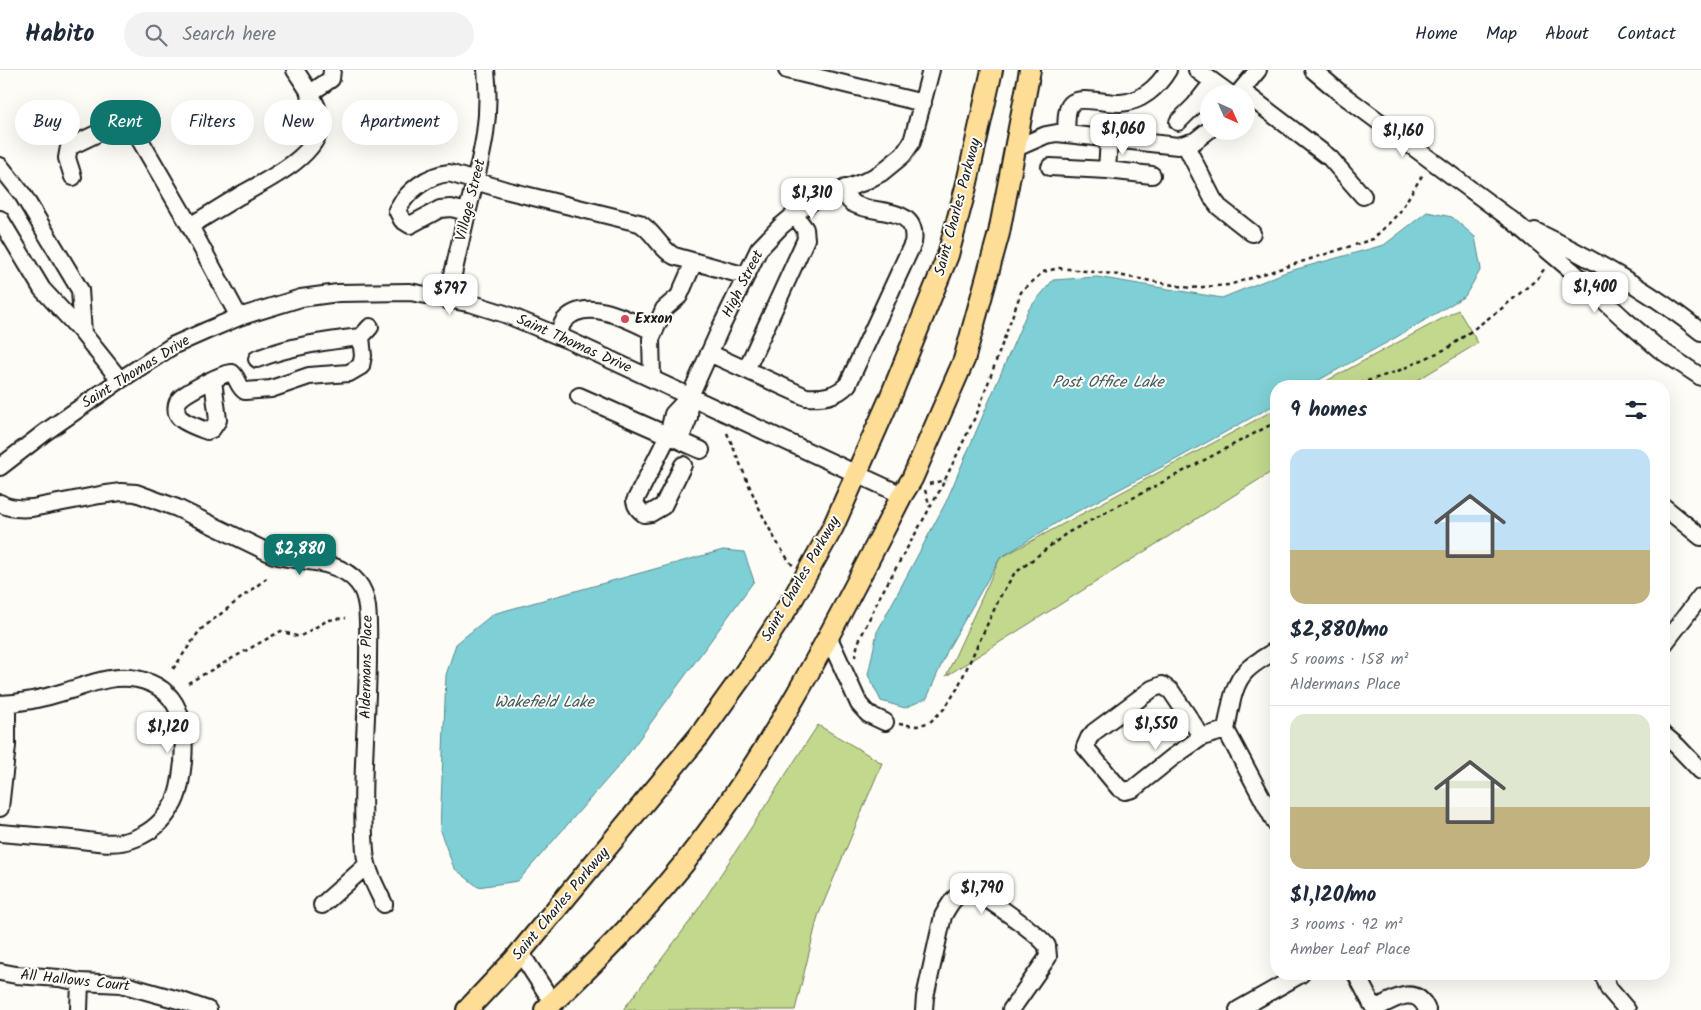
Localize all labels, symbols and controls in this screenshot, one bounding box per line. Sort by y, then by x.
search box [124,12,474,57]
text: Habito [25,15,94,54]
text: Search here [182,20,276,50]
text: Home [1415,20,1458,49]
text: Map [1486,20,1517,49]
text: About [1545,20,1589,49]
text: Contact [1617,20,1676,49]
icon: search [142,21,170,49]
north arrow [1200,85,1255,140]
map controls [1200,85,1255,140]
chip: Buy [15,100,80,145]
chip: Rent [90,100,161,145]
chip: Filters [171,100,254,145]
chip: New [264,100,332,145]
chip: Apartment [342,100,458,145]
pin: $1,060 [1082,114,1164,156]
pin: $1,160 [1362,116,1444,158]
text: $1,060 [1101,117,1145,142]
text: $1,160 [1383,119,1423,144]
street label: Saint Charles Parkway [928,135,988,278]
street label: Village Street [449,156,493,244]
pin: $1,310 [771,178,853,220]
text: $1,310 [792,181,832,206]
street label: High Street [716,246,770,322]
pin: $1,400 [1554,272,1636,314]
pin: $797 [420,274,480,316]
text: $1,400 [1573,275,1617,300]
text: $797 [434,277,466,302]
place label: Exxon [635,307,673,331]
street label: Saint Thomas Drive [513,308,636,380]
marker: Exxon [619,313,631,325]
street label: Saint Thomas Drive [77,329,195,415]
water label: Post Office Lake [1052,370,1165,395]
text: 9 homes [1290,394,1367,427]
icon: filters [1622,396,1650,424]
icon: home [1425,481,1515,571]
street label: Saint Charles Parkway [755,511,847,646]
pin: $2,880 [259,534,341,576]
text: $2,880 [275,537,325,562]
text: $2,880/mo [1290,614,1388,647]
street label: Aldermans Place [354,615,380,719]
text: 5 rooms · 158 m² [1290,647,1408,672]
text: Aldermans Place [1290,672,1401,697]
water label: Wakefield Lake [494,690,596,715]
pin: $1,550 [1115,708,1197,751]
pin: $1,120 [127,712,209,754]
text: $1,550 [1135,712,1177,737]
text: $1,120 [148,715,188,740]
icon: home [1425,747,1515,837]
street label: Saint Charles Parkway [506,841,616,966]
pin: $1,790 [941,872,1023,915]
text: $1,790 [961,876,1003,901]
text: $1,120/mo [1290,879,1376,912]
text: 3 rooms · 92 m² [1290,912,1403,937]
text: Amber Leaf Place [1290,937,1410,962]
street label: All Hallows Court [19,963,131,999]

